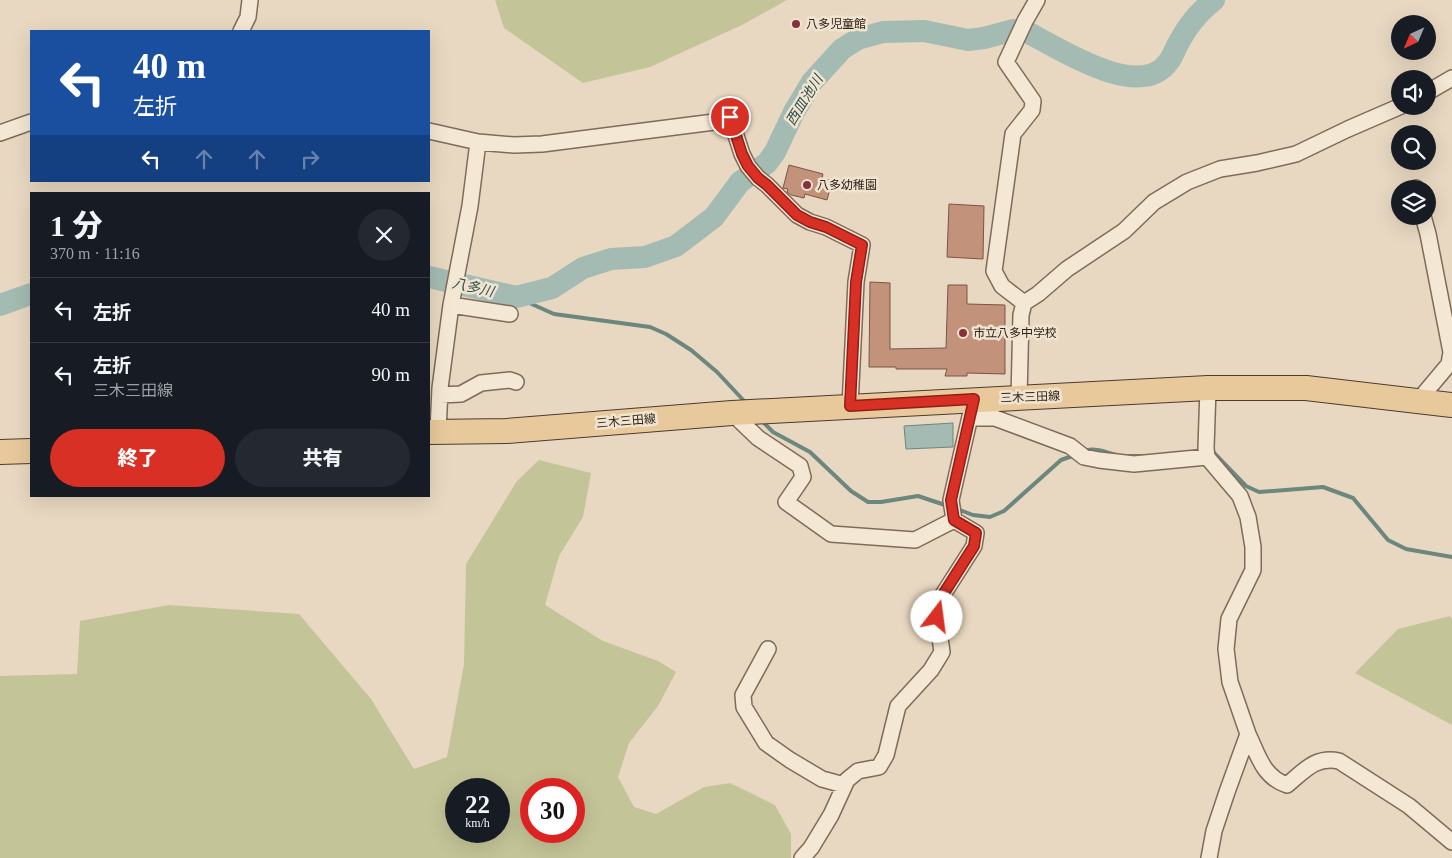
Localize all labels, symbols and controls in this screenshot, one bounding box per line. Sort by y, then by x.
north arrow [1391,15,1436,60]
map controls [1391,15,1436,225]
place label: 八多児童館 [806,17,866,31]
marker: 八多児童館 [790,18,802,30]
text: 40 m [133,47,206,86]
icon: left [50,50,115,115]
button: sound [1391,70,1436,115]
water label: 西皿池川 [783,71,827,128]
text: 左折 [133,94,177,119]
pin [709,96,751,138]
icon: arrive [716,103,744,131]
button: search [1391,125,1436,170]
icon: left [137,145,165,173]
icon: ahead [190,145,218,173]
icon: ahead [243,145,271,173]
icon: right [296,145,324,173]
place label: 八多幼稚園 [817,178,877,192]
marker: 八多幼稚園 [801,179,813,191]
button: layers [1391,180,1436,225]
text: 1 分 [50,209,103,242]
button: close [358,209,410,261]
text: 370 m · 11:16 [50,245,140,262]
water label: 八多川 [451,275,497,300]
icon: left [50,296,78,324]
text: 40 m [371,299,410,320]
text: 左折 [93,302,131,323]
place label: 市立八多中学校 [973,326,1057,340]
marker: 市立八多中学校 [957,327,969,339]
text: 左折 [93,355,131,376]
icon: left [50,361,78,389]
text: 90 m [371,364,410,385]
text: 三木三田線 [93,382,173,399]
street label: 三木三田線 [1000,389,1060,405]
street label: 三木三田線 [595,411,657,431]
button: 終了 [50,429,225,487]
button: 共有 [235,429,410,487]
position arrow [910,590,962,642]
speed limit sign: 30 [520,778,585,843]
text: 22 [465,791,490,818]
text: km/h [465,816,490,830]

